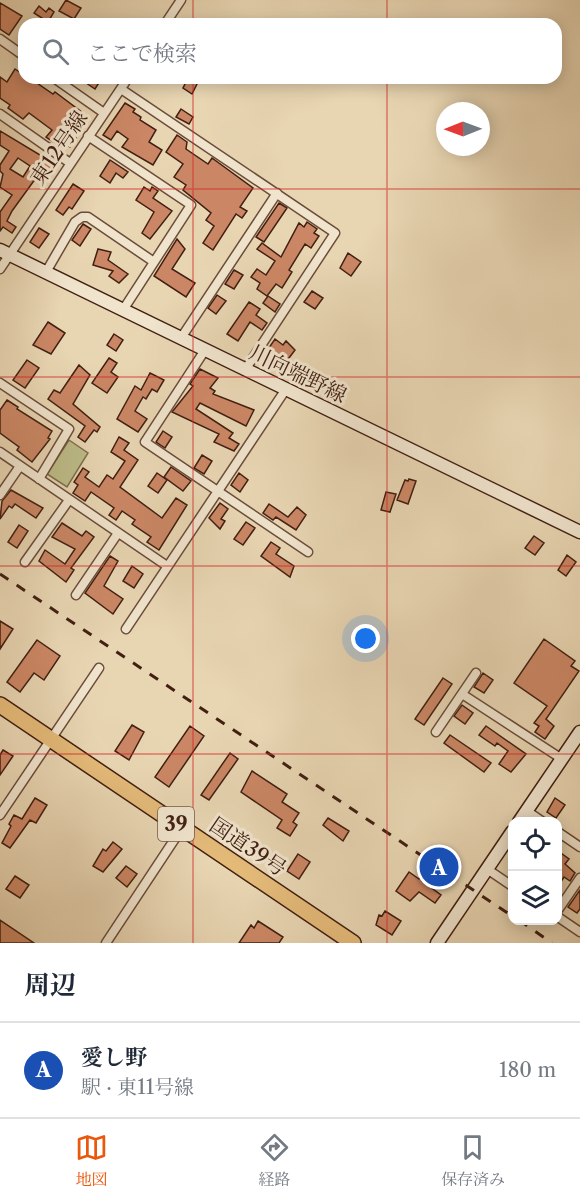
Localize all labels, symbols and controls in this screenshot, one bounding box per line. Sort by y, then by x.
search box [18,18,562,84]
icon: search [39,35,72,68]
text: ここで検索 [87,40,197,67]
north arrow [436,102,490,156]
street label: 東12号線 [25,106,92,189]
street label: 川向端野線 [246,339,351,408]
your location [351,624,380,653]
road number: 39 [158,807,194,841]
street label: 国道39号 [205,812,291,881]
map controls [508,817,562,925]
button: locate [508,817,562,871]
pin: A [420,844,458,890]
button: layers [508,871,562,925]
text: 周辺 [24,969,76,1001]
text: 愛し野 [81,1044,147,1071]
text: A [36,1058,51,1082]
text: 180 m [499,1058,556,1082]
text: 駅 · 東11号線 [81,1075,194,1099]
tab: 地図 [75,1131,108,1190]
tab: 経路 [258,1131,291,1190]
tab: 保存済み [441,1131,505,1190]

